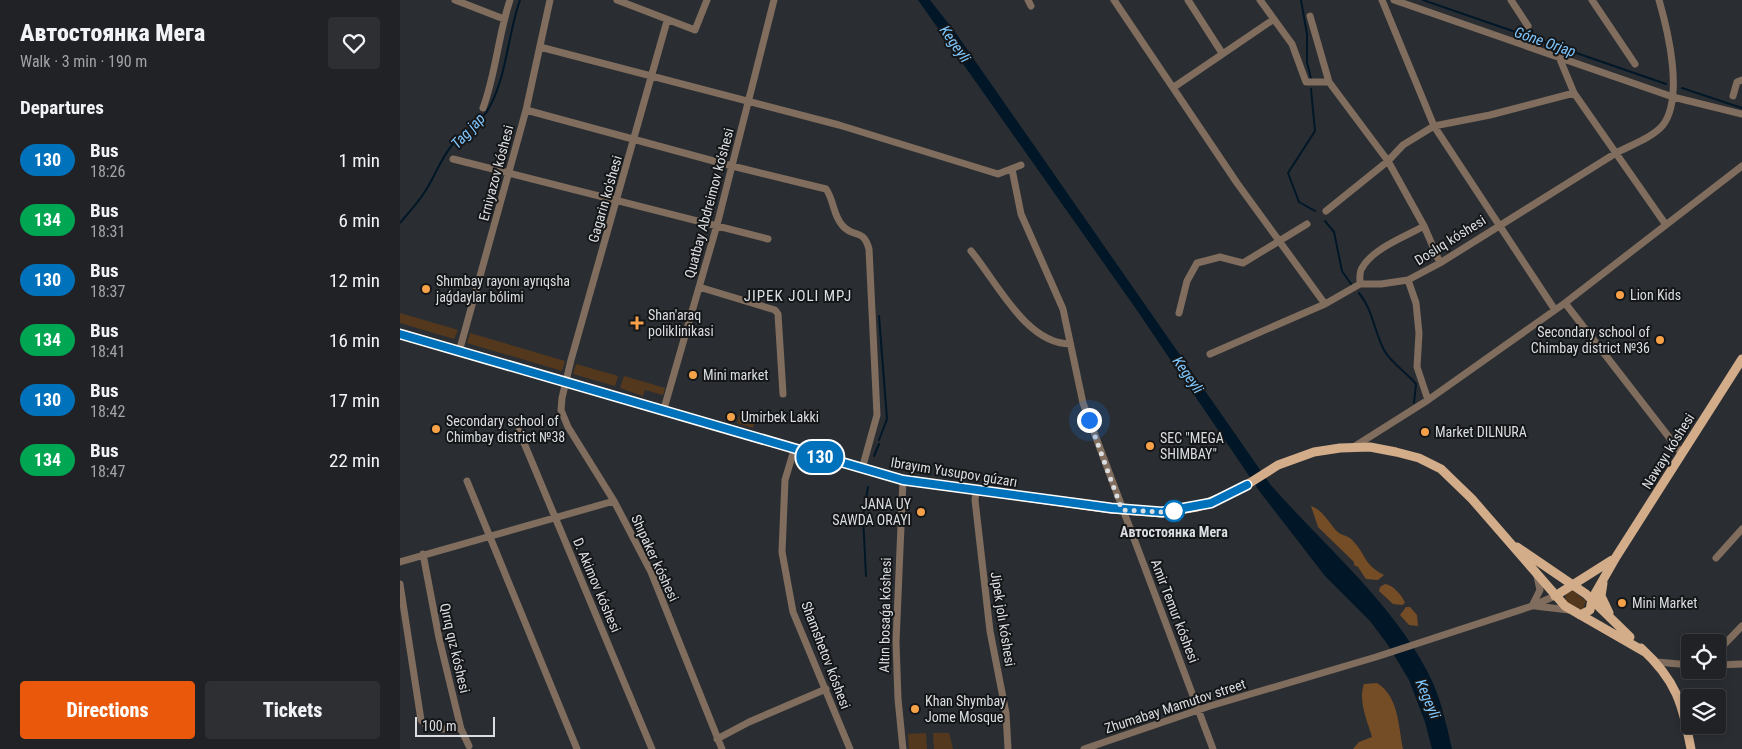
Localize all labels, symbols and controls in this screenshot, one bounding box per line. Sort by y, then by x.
button: heart [328,17,380,69]
text: Автостоянка Мега [20,19,205,47]
water label: Kegeyli [936,22,975,67]
water label: Góne Orjap [1512,23,1578,61]
text: Walk · 3 min · 190 m [20,52,147,71]
text: Departures [20,96,104,119]
water label: Tag jap [447,110,489,152]
street label: Erniyazov kóshesi [476,123,516,223]
street label: Quatbay Abdreimov ko'shesi [681,126,737,280]
text: Bus [90,139,119,162]
text: 130 [34,149,61,170]
text: 1 min [338,149,380,172]
street label: Gagarin ko'shesi [585,154,625,244]
text: 18:26 [90,162,125,181]
text: Bus [90,199,119,222]
text: 134 [34,209,61,230]
text: 6 min [338,209,380,232]
street label: Doslıq kóshesi [1412,212,1488,268]
text: 18:31 [90,222,125,241]
text: Bus [90,259,119,282]
text: 130 [34,269,61,290]
text: 12 min [329,269,380,292]
place label: Shımbay rayonı ayrıqsha jaǵdaylar bólimi [435,273,570,305]
text: 18:37 [90,282,125,301]
marker: Shımbay rayonı ayrıqsha jaǵdaylar bólimi [420,283,432,295]
district label: JIPEK JOLI MPJ [744,287,852,305]
place label: Lion Kids [1630,287,1681,303]
marker: Lion Kids [1614,289,1626,301]
place label: Shan'araq poliklinikasi [648,307,714,339]
marker: Shan'araq poliklinikasi [630,316,644,330]
text: Bus [90,319,119,342]
place label: Secondary school of Chimbay district №36 [1531,324,1651,356]
text: 134 [34,329,61,350]
text: 16 min [329,329,380,352]
marker: Secondary school of Chimbay district №36 [1654,334,1666,346]
text: 18:41 [90,342,125,361]
water label: Kegeyli [1169,353,1208,398]
place label: Mini market [703,367,768,383]
marker: Mini market [687,369,699,381]
text: Bus [90,379,119,402]
text: 130 [34,389,61,410]
text: 17 min [329,389,380,412]
text: 18:42 [90,402,125,421]
your location [1077,408,1102,433]
place label: Umirbek Lakki [741,409,819,425]
street label: Nawayı kóshesi [1638,410,1698,492]
marker: Umirbek Lakki [725,411,737,423]
place label: Secondary school of Chimbay district №38 [446,413,565,445]
marker: Secondary school of Chimbay district №38 [430,423,442,435]
place label: Market DILNURA [1435,424,1527,440]
marker: Market DILNURA [1419,426,1431,438]
place label: SEC "MEGA SHIMBAY" [1160,430,1224,462]
text: Bus [90,439,119,462]
marker: SEC "MEGA SHIMBAY" [1144,440,1156,452]
line badge: 130 [791,441,849,473]
text: 130 [806,446,834,467]
text: 134 [34,449,61,470]
text: 22 min [329,449,380,472]
street label: Ibrayım Yusupov gúzarı [890,454,1018,490]
text: 18:47 [90,462,125,481]
place label: JANA UY SAWDA ORAYI [832,496,912,528]
marker: Автостоянка Мега [1163,500,1185,522]
marker: JANA UY SAWDA ORAYI [915,506,927,518]
street label: Shıpaker kóshesi [628,512,682,604]
place label: Автостоянка Мега [1120,524,1228,540]
street label: D. Akimov kóshesi [570,535,624,635]
street label: Altın bosaǵa kóshesi [876,557,894,673]
street label: Amir Temur kóshesi [1148,557,1202,665]
street label: Jipek jolı kóshesi [988,571,1018,667]
place label: Mini Market [1632,595,1697,611]
marker: Mini Market [1616,597,1628,609]
street label: Shamshetov kóshesi [798,599,854,711]
street label: Qırıq qız kóshesi [437,601,473,695]
map controls [1681,634,1726,734]
button: locate [1681,634,1726,679]
street label: Zhumabay Mamutov street [1102,676,1248,736]
water label: Kegeyli [1412,677,1445,722]
button: Directions [20,681,195,739]
button: Tickets [205,681,380,739]
button: layers [1681,689,1726,734]
place label: Khan Shymbay Jome Mosque [925,693,1006,725]
marker: Khan Shymbay Jome Mosque [909,703,921,715]
scale bar [415,714,495,737]
text: 100 m [422,718,457,734]

